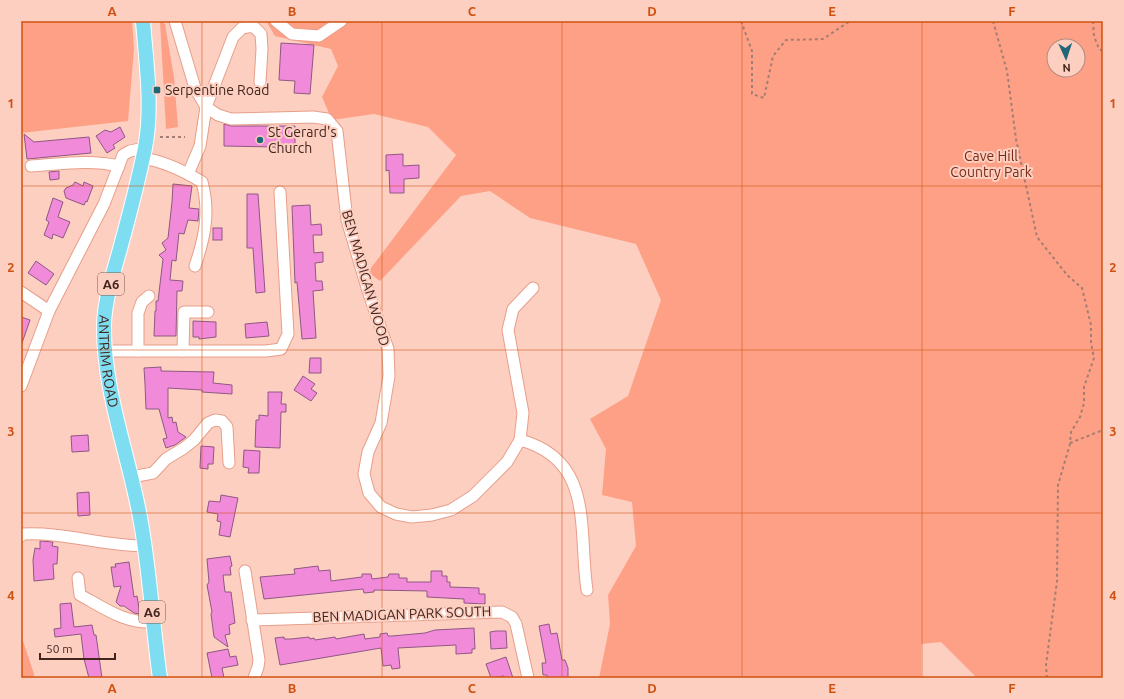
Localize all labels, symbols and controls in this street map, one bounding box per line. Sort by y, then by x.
text: A [107,4,117,18]
text: B [288,4,297,18]
text: C [468,4,477,18]
text: D [647,4,657,18]
text: E [828,4,836,18]
text: F [1008,4,1016,18]
north arrow [1046,38,1086,78]
text: N [1062,62,1071,74]
place label: Serpentine Road [165,82,269,98]
marker: Serpentine Road [152,85,162,95]
text: 1 [7,96,15,110]
text: 1 [1109,96,1117,110]
place label: St Gerard's Church [268,124,336,156]
marker: St Gerard's Church [255,135,265,145]
park label: Cave Hill Country Park [950,148,1032,180]
street label: BEN MADIGAN WOOD [339,208,393,348]
text: 2 [7,260,15,274]
text: 2 [1109,260,1117,274]
road number: A6 [98,273,124,295]
street label: ANTRIM ROAD [96,315,122,409]
text: 3 [7,424,15,438]
text: 3 [1109,424,1117,438]
text: 4 [7,588,15,602]
text: 4 [1109,588,1117,602]
road number: A6 [139,601,165,623]
street label: BEN MADIGAN PARK SOUTH [312,603,492,625]
scale bar [40,635,115,661]
text: 50 m [46,642,73,655]
text: A [107,681,117,695]
text: B [288,681,297,695]
text: C [468,681,477,695]
text: D [647,681,657,695]
text: E [828,681,836,695]
text: F [1008,681,1016,695]

